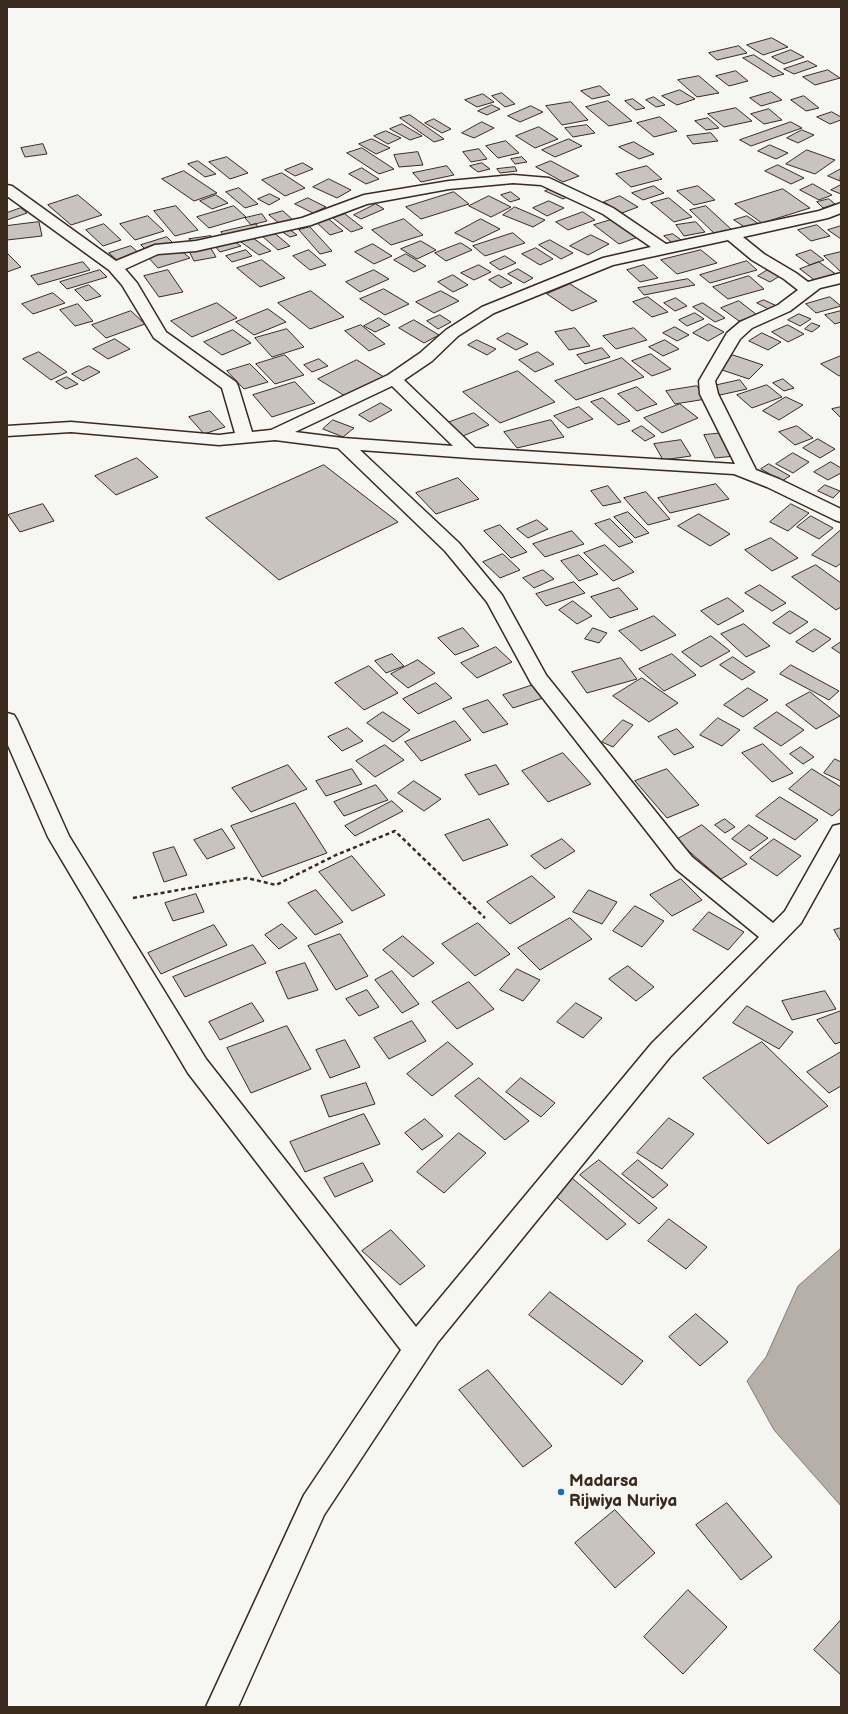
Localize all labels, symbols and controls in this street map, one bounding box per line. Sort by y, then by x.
place label: Madarsa Rijwiya Nuriya [569,1472,677,1512]
marker: Madarsa Rijwiya Nuriya [556,1487,566,1497]

